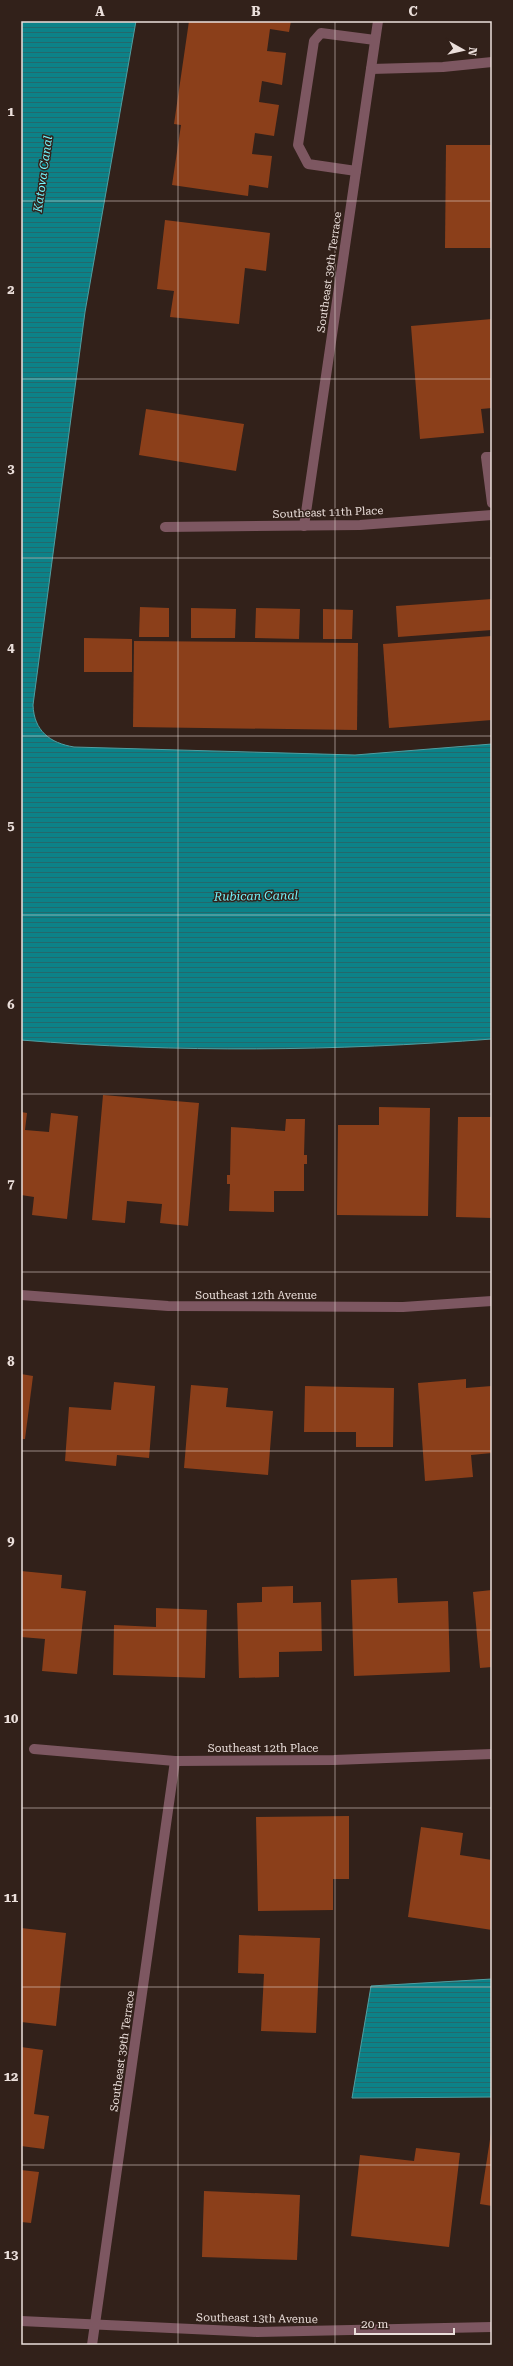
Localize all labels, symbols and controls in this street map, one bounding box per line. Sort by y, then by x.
text: A [95,4,105,19]
text: B [251,4,261,19]
text: C [408,4,418,19]
north arrow [443,30,483,70]
text: N [465,46,479,57]
text: 1 [7,104,15,119]
water label: Katova Canal [31,134,55,214]
street label: Southeast 39th Terrace [315,211,344,333]
text: 2 [7,282,15,297]
text: 3 [7,461,15,476]
street label: Southeast 11th Place [272,504,384,521]
text: 4 [7,640,15,655]
text: 5 [7,818,15,833]
water label: Rubican Canal [213,888,299,904]
text: 6 [7,997,15,1012]
text: 7 [7,1176,15,1191]
street label: Southeast 12th Avenue [195,1289,317,1302]
text: 8 [7,1354,15,1369]
text: 9 [7,1533,15,1548]
text: 10 [4,1711,18,1726]
street label: Southeast 12th Place [208,1742,318,1755]
text: 11 [4,1890,18,1905]
street label: Southeast 39th Terrace [108,1990,137,2112]
text: 12 [4,2069,18,2084]
text: 13 [4,2247,18,2262]
scale bar [355,2310,454,2336]
street label: Southeast 13th Avenue [196,2311,318,2326]
text: 20 m [361,2317,388,2331]

